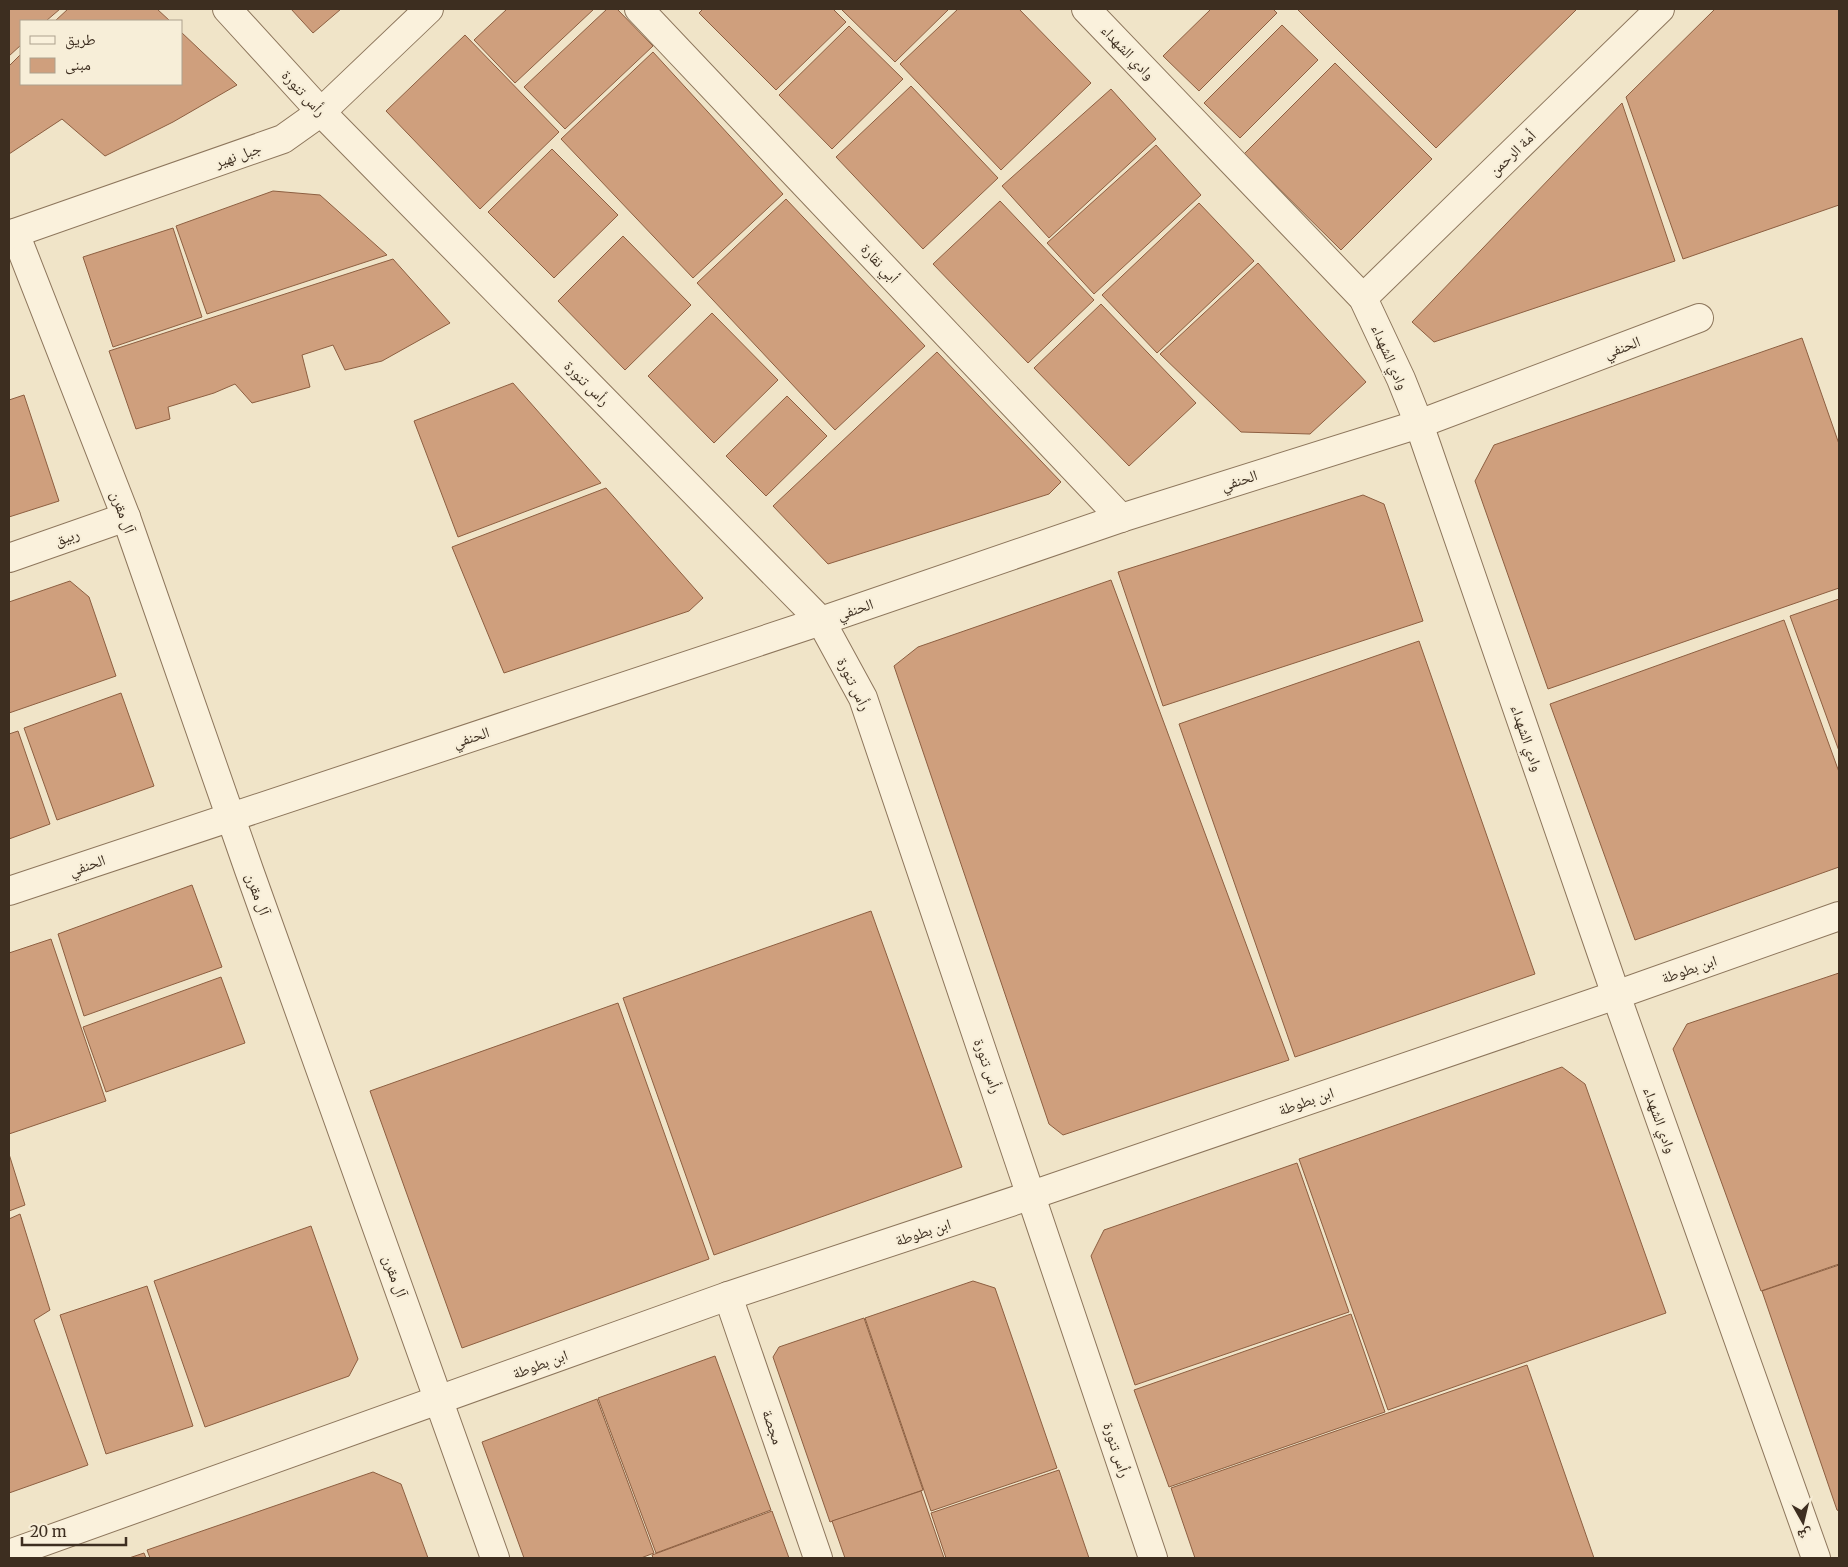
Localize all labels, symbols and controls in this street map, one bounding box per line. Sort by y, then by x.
legend [20,20,182,85]
street label: وادي الشهداء [1095,20,1159,85]
text: طريق [65,30,96,50]
text: مبنى [65,55,91,75]
street label: رأس تنورة [277,66,330,121]
street label: أمة الرحمن [1485,126,1540,181]
street label: جبل نهير [211,138,264,173]
street label: أبي نقارة [855,239,903,289]
street label: وادي الشهداء [1365,321,1413,394]
street label: الحنفي [1601,331,1644,365]
street label: رأس تنورة [560,356,614,411]
street label: الحنفي [1218,465,1261,497]
street label: آل مقرن [106,488,140,537]
street label: ربيق [52,524,82,551]
street label: الحنفي [834,594,877,627]
street label: رأس تنورة [832,654,875,714]
street label: وادي الشهداء [1504,702,1547,775]
street label: الحنفي [450,722,493,754]
street label: الحنفي [66,850,109,883]
street label: آل مقرن [241,870,275,919]
street label: ابن بطوطة [1659,951,1720,988]
street label: رأس تنورة [969,1036,1006,1096]
street label: ابن بطوطة [1276,1083,1337,1120]
street label: وادي الشهداء [1637,1084,1681,1157]
street label: ابن بطوطة [893,1214,953,1251]
street label: آل مقرن [378,1252,412,1301]
street label: ابن بطوطة [510,1345,571,1384]
street label: مجصة [758,1407,788,1447]
street label: رأس تنورة [1098,1420,1135,1480]
north arrow [1778,1497,1828,1547]
scale bar [22,1514,126,1546]
text: 20 m [30,1522,67,1541]
text: ش [1796,1525,1813,1545]

